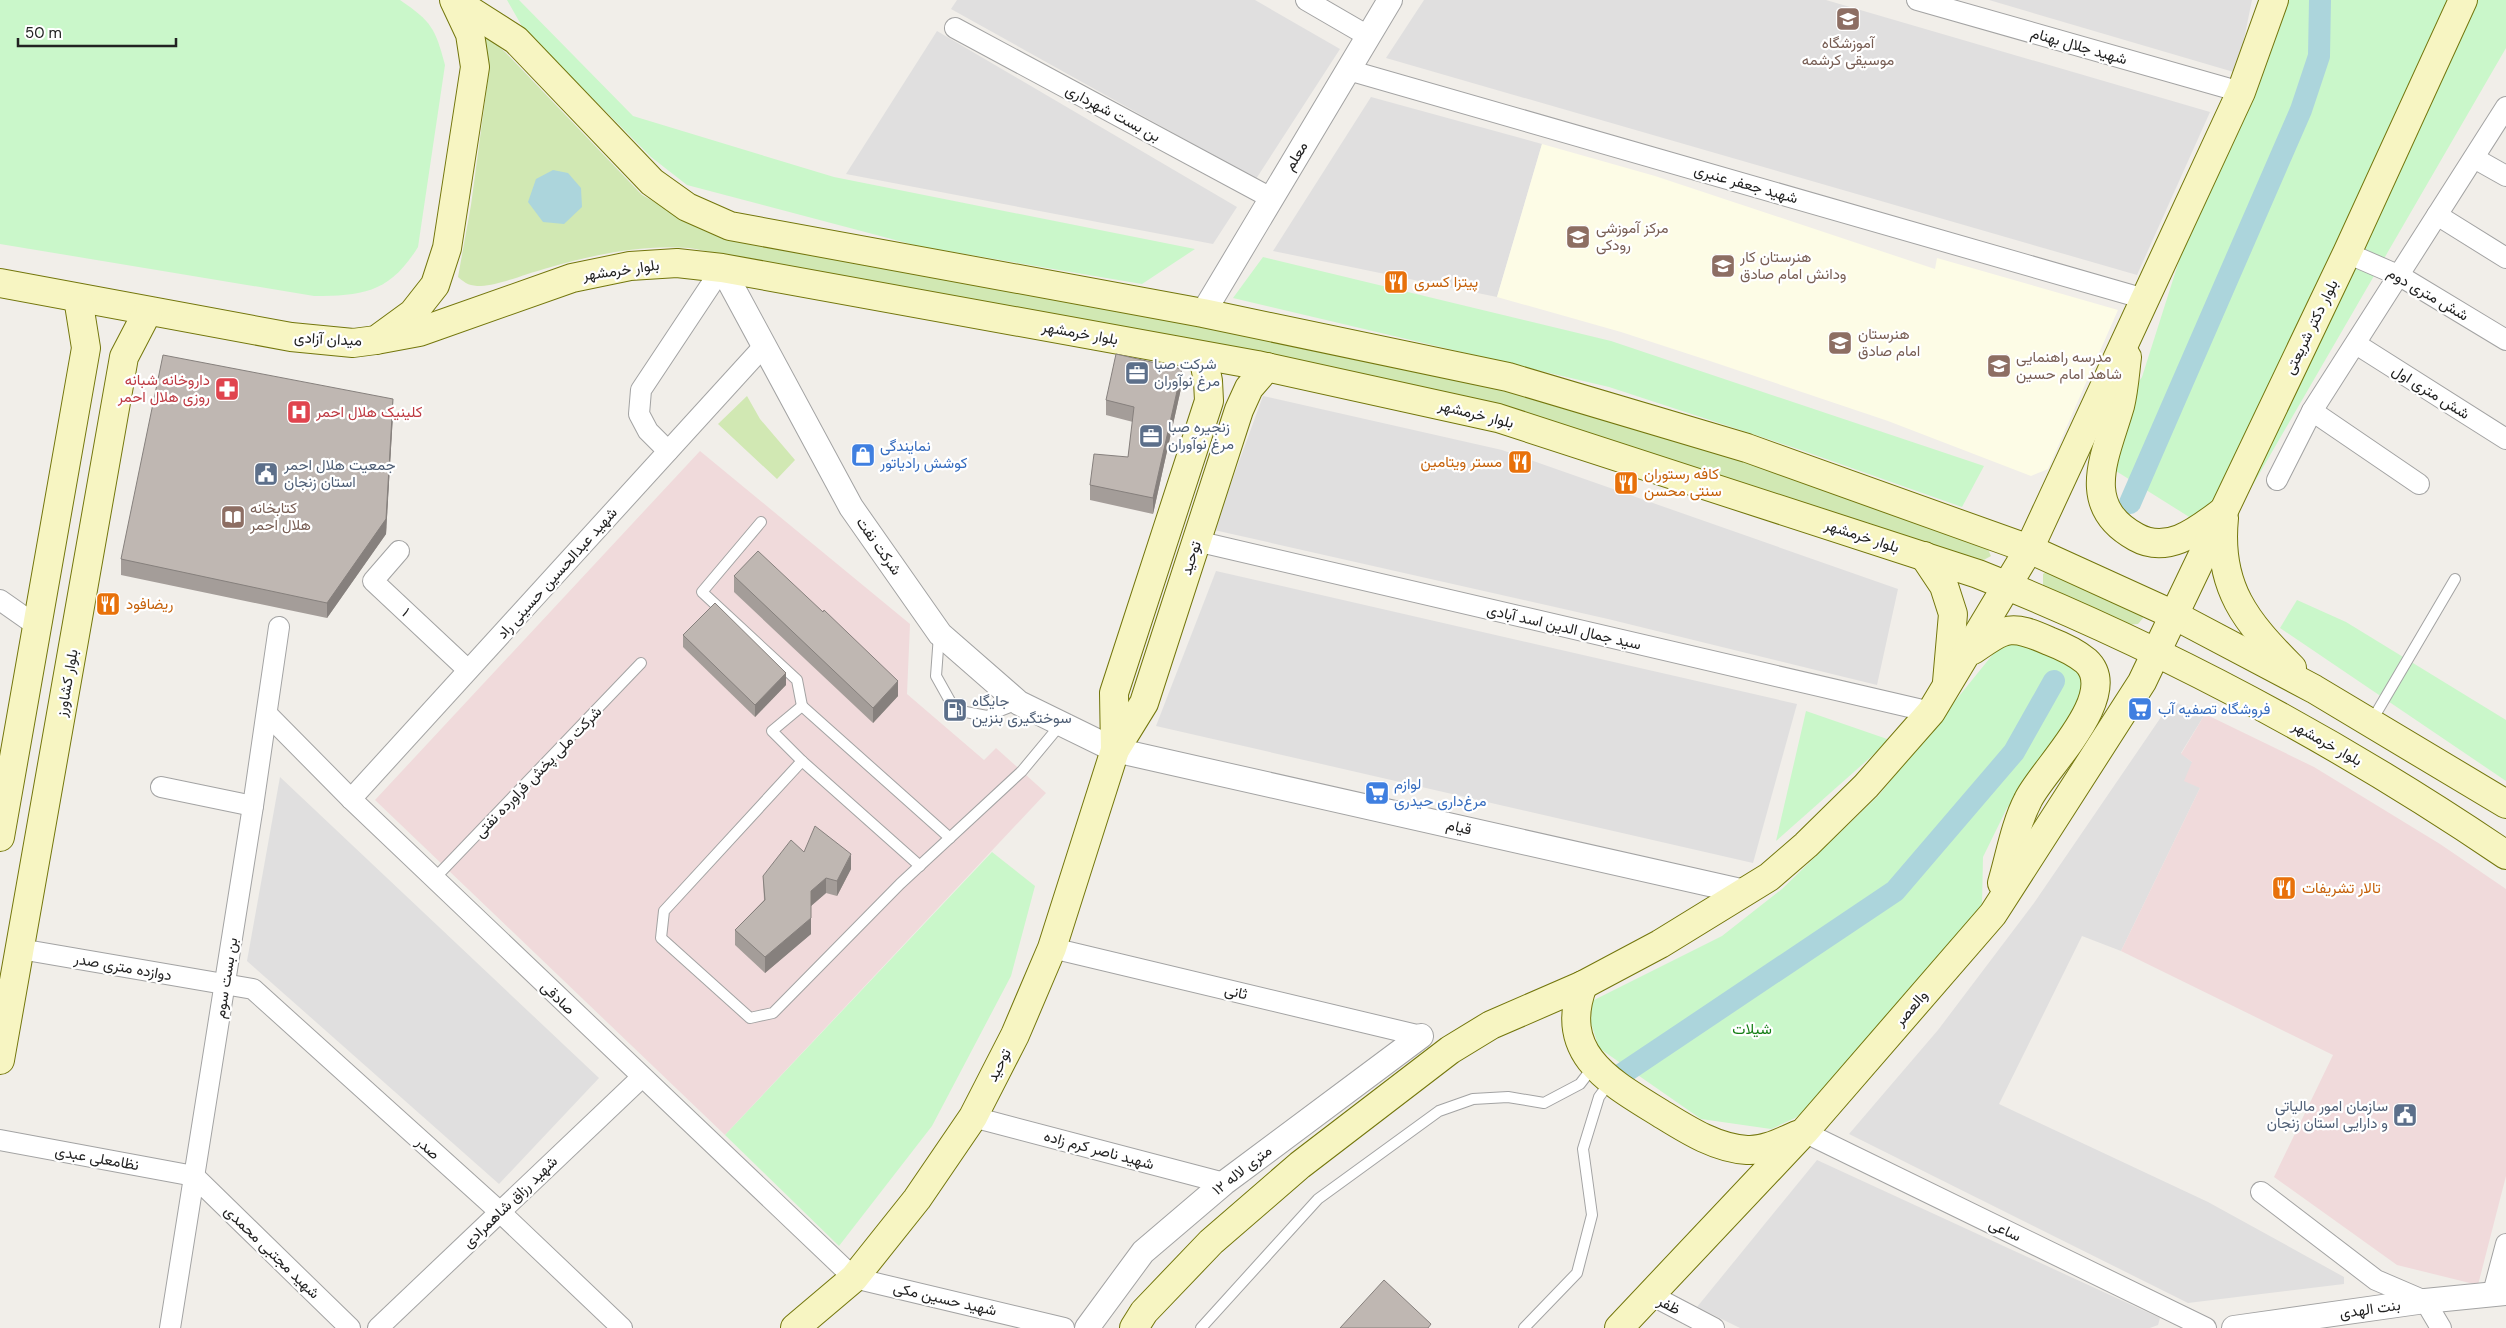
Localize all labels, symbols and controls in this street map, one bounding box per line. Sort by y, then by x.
school or university icon: آموزشگاه موسیقی کرشمه [1835,6,1861,32]
scale bar [18,15,175,47]
text: 50 m [25,23,62,43]
street label: شهید جلال بهنام [2029,23,2130,69]
place label: آموزشگاه موسیقی کرشمه [1802,33,1894,70]
street label: بن بست شهرداری [1062,80,1164,146]
street label: معلم [1279,138,1313,174]
street label: شهید جعفر عنبری [1692,160,1800,208]
place label: مرکز آموزشی رودکی [1596,218,1669,255]
school or university icon: مرکز آموزشی رودکی [1565,224,1591,250]
place label: هنرستان کار ودانش امام صادق [1739,247,1847,284]
school or university icon: هنرستان کار ودانش امام صادق [1710,253,1736,279]
street label: بلوار خرمشهر [580,255,661,285]
street label: شش متری دوم [2384,263,2472,325]
restaurant icon: پیتزا کسری [1383,269,1409,295]
place label: پیتزا کسری [1414,272,1478,292]
street label: بلوار دکتر شریعتی [2279,276,2343,378]
street label: بلوار خرمشهر [1039,316,1120,350]
place label: هنرستان امام صادق [1858,324,1920,361]
street label: میدان آزادی [294,327,362,351]
school or university icon: هنرستان امام صادق [1827,330,1853,356]
place label: مدرسه راهنمایی شاهد امام حسین [2016,347,2122,384]
school or university icon: مدرسه راهنمایی شاهد امام حسین [1986,353,2012,379]
place label: شرکت صبا مرغ نوآوران [1154,354,1220,392]
office icon: شرکت صبا مرغ نوآوران [1124,360,1150,386]
street label: شش متری اول [2388,360,2474,424]
place label: داروخانه شبانه روزی هلال احمر [117,370,210,407]
pharmacy icon: داروخانه شبانه روزی هلال احمر [214,376,240,402]
street label: بلوار خرمشهر [1435,395,1516,433]
hospital icon: کلینیک هلال احمر [286,399,312,425]
place label: کلینیک هلال احمر [315,402,423,422]
place label: زنجیره صبا مرغ نوآوران [1168,417,1234,455]
office icon: زنجیره صبا مرغ نوآوران [1138,423,1164,449]
place label: نمایندگی کوشش رادیاتور [879,436,968,473]
shop icon: نمایندگی کوشش رادیاتور [850,442,876,468]
restaurant icon: مستر ویتامین [1507,449,1533,475]
place label: مستر ویتامین [1420,452,1502,472]
place label: جمعیت هلال احمر استان زنجان [283,455,396,492]
public building icon: جمعیت هلال احمر استان زنجان [253,461,279,487]
place label: کافه رستوران سنتی محسن [1644,464,1722,501]
restaurant icon: کافه رستوران سنتی محسن [1613,470,1639,496]
place label: کتابخانه هلال احمر [249,498,311,535]
street label: شهید عبدالحسین حسینی راد [492,503,622,643]
library icon: کتابخانه هلال احمر [220,504,246,530]
street label: شرکت نفت [852,513,906,579]
street label: بلوار خرمشهر [1821,514,1902,557]
street label: توحید [1176,538,1206,578]
restaurant icon: ریضافود [95,591,121,617]
place label: ریضافود [126,594,173,614]
street label: سید جمال الدین اسد آبادی [1485,599,1643,655]
street label: ۱ [398,603,414,621]
street label: بلوار کشاورز [51,648,83,719]
place label: جایگاه سوختگیرى بنزین [972,691,1072,728]
supermarket icon: فروشگاه تصفیه آب [2127,696,2153,722]
fuel station icon: جایگاه سوختگیرى بنزین [942,697,968,723]
place label: فروشگاه تصفیه آب [2158,699,2270,719]
street label: شرکت ملی پخش فراورده نفتی [470,702,606,842]
street label: بلوار خرمشهر [2288,715,2366,770]
place label: لوازم مرغ‌داری حیدری [1394,774,1487,812]
supermarket icon: لوازم مرغ‌داری حیدری [1364,780,1390,806]
street label: قیام [1444,814,1474,840]
restaurant icon: تالار تشریفات [2271,875,2297,901]
place label: تالار تشریفات [2302,878,2381,898]
street label: بن بست سوم [210,936,242,1020]
street label: دوازده متری صدر [72,948,173,985]
street label: صادقی [537,977,579,1019]
street label: ثانی [1223,980,1249,1004]
street label: والعصر [1889,986,1932,1031]
park label: شیلات [1732,1019,1772,1039]
street label: توحید [982,1045,1016,1085]
place label: سازمان امور مالیاتی و دارایی استان زنجان [2267,1096,2388,1133]
public building icon: سازمان امور مالیاتی و دارایی استان زنجان [2392,1102,2418,1128]
street label: شهید ناصر کرم زاده [1042,1126,1156,1174]
street label: صدر [411,1131,444,1164]
street label: ۱۲ متری لاله [1208,1140,1276,1200]
street label: نظامعلی عبدی [53,1141,141,1175]
street label: شهید رزاق شاهمرادی [458,1151,562,1252]
street label: شهید مجتبی محمدی [220,1201,324,1303]
street label: ساعی [1986,1214,2025,1246]
street label: شهید حسین مکی [891,1277,999,1321]
street label: ظفر [1653,1290,1684,1319]
street label: بنت الهدی [2338,1295,2402,1323]

